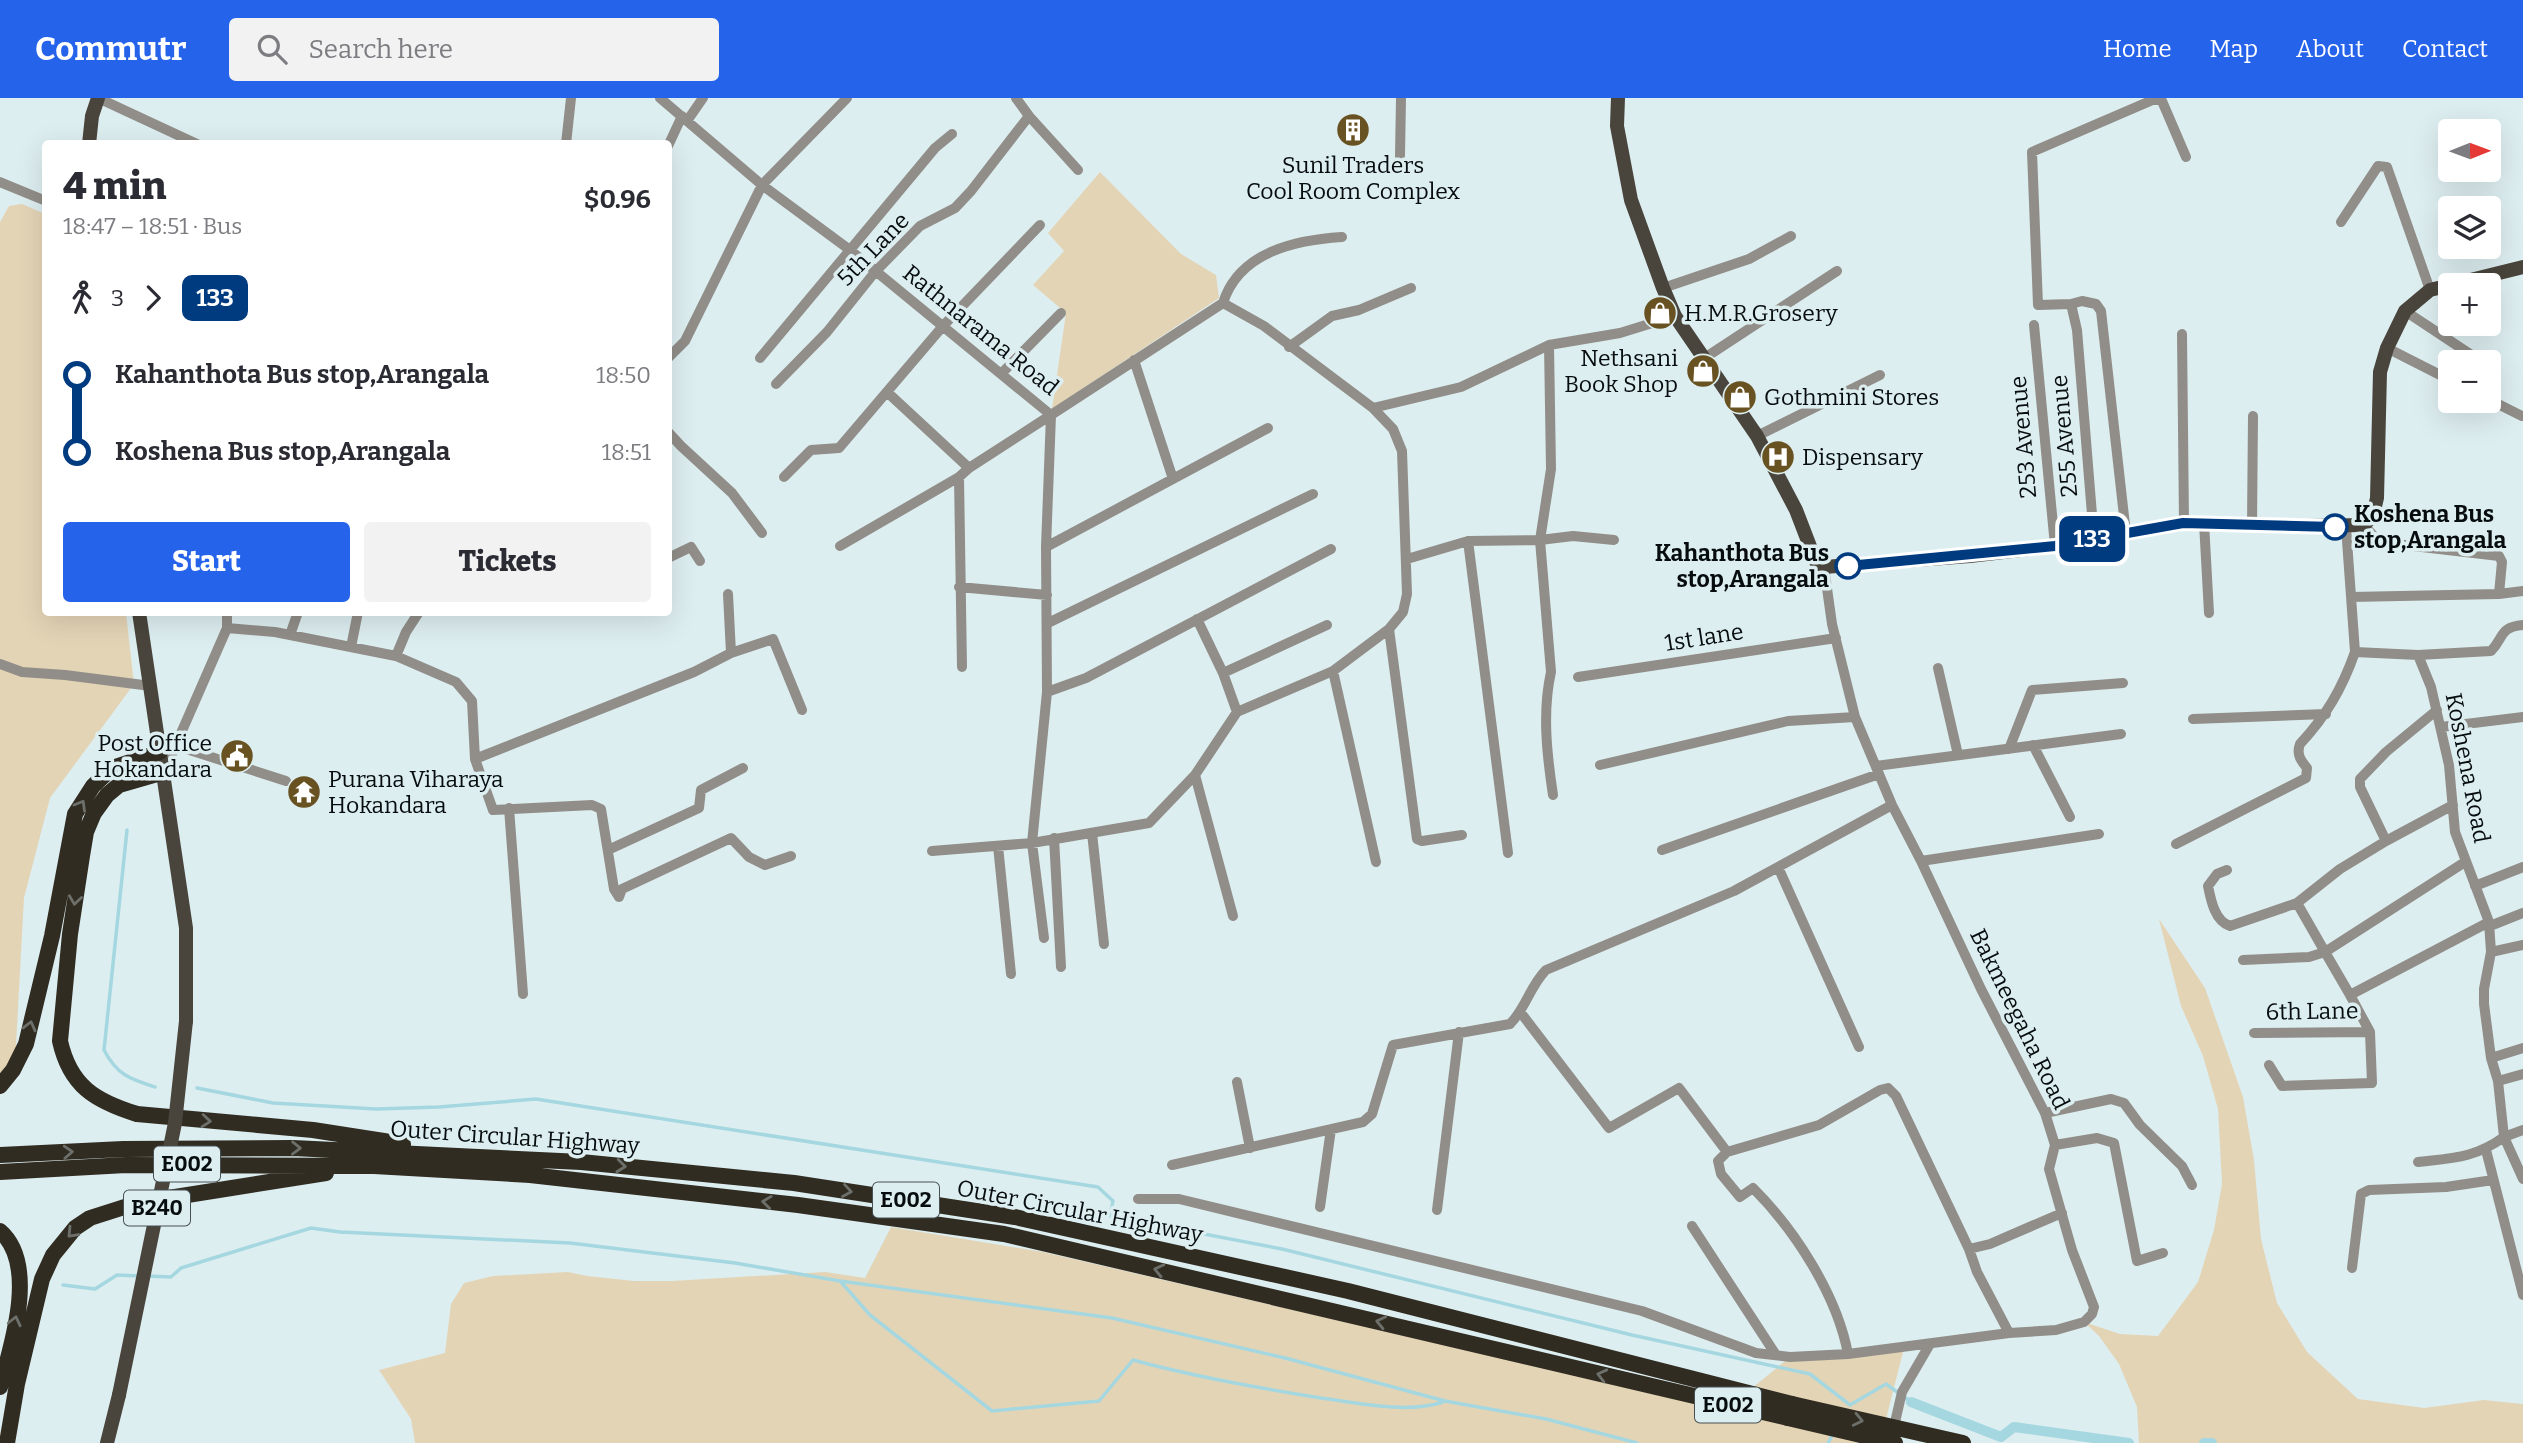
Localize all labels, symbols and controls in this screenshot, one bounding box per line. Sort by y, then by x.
search box [229,18,719,81]
text: Commutr [35,29,187,69]
icon: search [253,30,291,68]
text: Search here [309,34,453,65]
text: Home [2103,35,2172,63]
text: Map [2210,35,2258,63]
text: About [2296,35,2364,63]
text: Contact [2402,35,2488,63]
building icon: Sunil Traders Cool Room Complex [1334,111,1372,149]
north arrow [2438,119,2501,182]
map controls [2438,119,2501,413]
place label: Sunil Traders Cool Room Complex [1246,151,1460,205]
text: 4 min [63,163,166,209]
text: $0.96 [584,184,651,215]
button: layers [2438,196,2501,259]
street label: 5th Lane [831,206,915,292]
text: 18:47 – 18:51 · Bus [63,212,242,240]
street label: Rathnarama Road [898,259,1065,402]
button: + [2438,273,2501,336]
icon: walk [63,279,101,317]
icon: forward [134,279,172,317]
text: 3 [111,284,124,312]
text: 133 [196,284,234,312]
shop icon: H.M.R.Grosery [1641,294,1679,332]
place label: H.M.R.Grosery [1684,299,1838,327]
place label: Nethsani Book Shop [1564,344,1678,398]
button: − [2438,350,2501,413]
shop icon: Nethsani Book Shop [1684,352,1722,390]
text: Kahanthota Bus stop,Arangala [115,359,489,390]
text: 18:50 [596,361,651,389]
street label: 255 Avenue [2045,374,2083,498]
street label: 253 Avenue [2004,375,2042,499]
shop icon: Gothmini Stores [1721,378,1759,416]
place label: Gothmini Stores [1764,383,1939,411]
text: Koshena Bus stop,Arangala [115,436,450,467]
text: 18:51 [602,438,651,466]
hospital icon: Dispensary [1759,438,1797,476]
place label: Dispensary [1802,443,1924,471]
place label: Koshena Bus stop,Arangala [2354,500,2507,554]
marker: Koshena Bus stop,Arangala [2322,514,2348,540]
line badge: 133 [2052,516,2132,562]
button: Start [63,522,350,602]
button: Tickets [364,522,651,602]
text: 133 [2073,525,2111,553]
place label: Kahanthota Bus stop,Arangala [1655,539,1829,593]
marker: Kahanthota Bus stop,Arangala [1835,553,1861,579]
street label: 1st lane [1663,617,1745,657]
street label: Koshena Road [2440,691,2496,846]
place label: Post Office Hokandara [93,729,212,783]
public building icon: Post Office Hokandara [218,737,256,775]
place label: Purana Viharaya Hokandara [328,765,504,819]
temple icon: Purana Viharaya Hokandara [285,773,323,811]
one-way arrow [73,800,86,812]
one-way arrow [68,894,83,906]
street label: Bakmeegaha Road [1964,924,2076,1114]
street label: 6th Lane [2265,996,2359,1026]
one-way arrow [22,1020,36,1032]
one-way arrow [200,1113,212,1128]
street label: Outer Circular Highway [389,1114,641,1160]
one-way arrow [291,1140,301,1156]
one-way arrow [63,1145,74,1160]
road number: E002 [154,1146,220,1182]
one-way arrow [615,1158,626,1173]
street label: Outer Circular Highway [955,1173,1206,1249]
road number: E002 [873,1182,939,1218]
one-way arrow [841,1183,852,1198]
road number: B240 [124,1190,190,1226]
one-way arrow [761,1194,773,1209]
one-way arrow [67,1225,80,1238]
one-way arrow [1153,1264,1165,1279]
one-way arrow [7,1315,22,1327]
one-way arrow [1375,1316,1387,1330]
one-way arrow [1596,1369,1608,1383]
road number: E002 [1695,1388,1761,1422]
one-way arrow [1852,1412,1864,1426]

